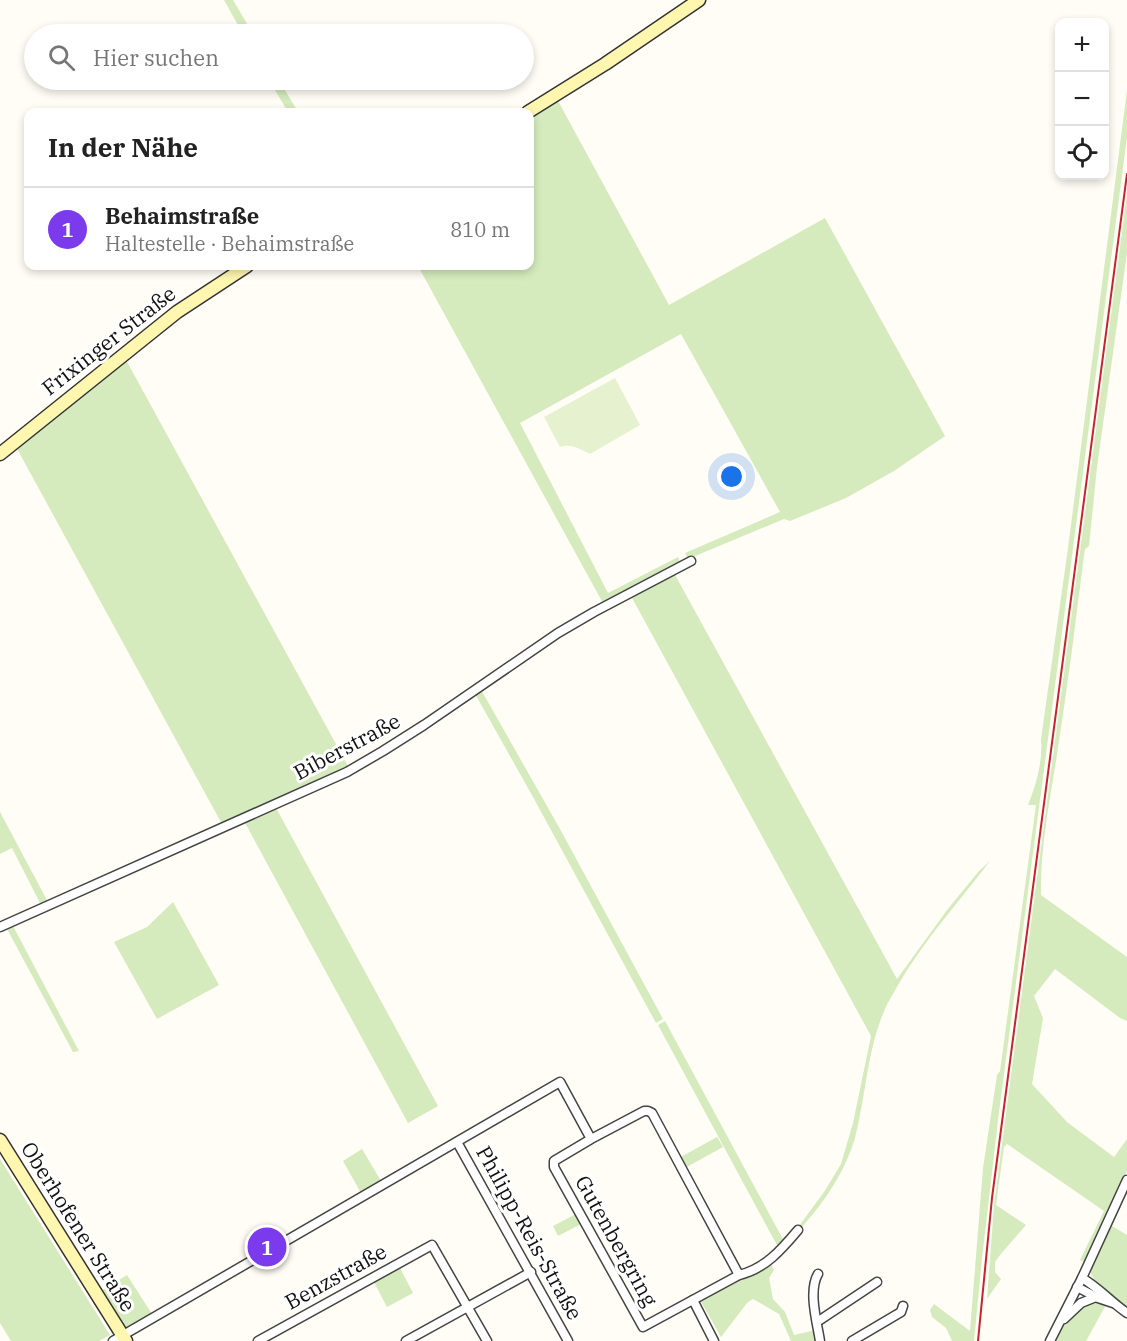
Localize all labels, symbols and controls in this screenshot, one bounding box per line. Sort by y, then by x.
map controls [1055,18,1109,180]
button: + [1055,18,1109,72]
search box [24,24,534,90]
icon: search [45,41,78,74]
text: Hier suchen [93,43,219,72]
button: − [1055,72,1109,126]
button: locate [1055,126,1109,180]
text: In der Nähe [48,130,198,164]
text: Behaimstraße [105,201,259,230]
text: 1 [62,216,74,243]
text: 810 m [450,216,510,243]
text: Haltestelle · Behaimstraße [105,230,354,257]
street label: Frixinger Straße [36,279,181,401]
your location [717,462,746,491]
street label: Biberstraße [288,706,405,786]
street label: Oberhofener Straße [15,1136,143,1317]
street label: Philipp-Reis-Straße [470,1140,589,1325]
street label: Gutenbergring [569,1170,665,1312]
pin: 1 [248,1224,286,1270]
street label: Benzstraße [280,1237,391,1316]

